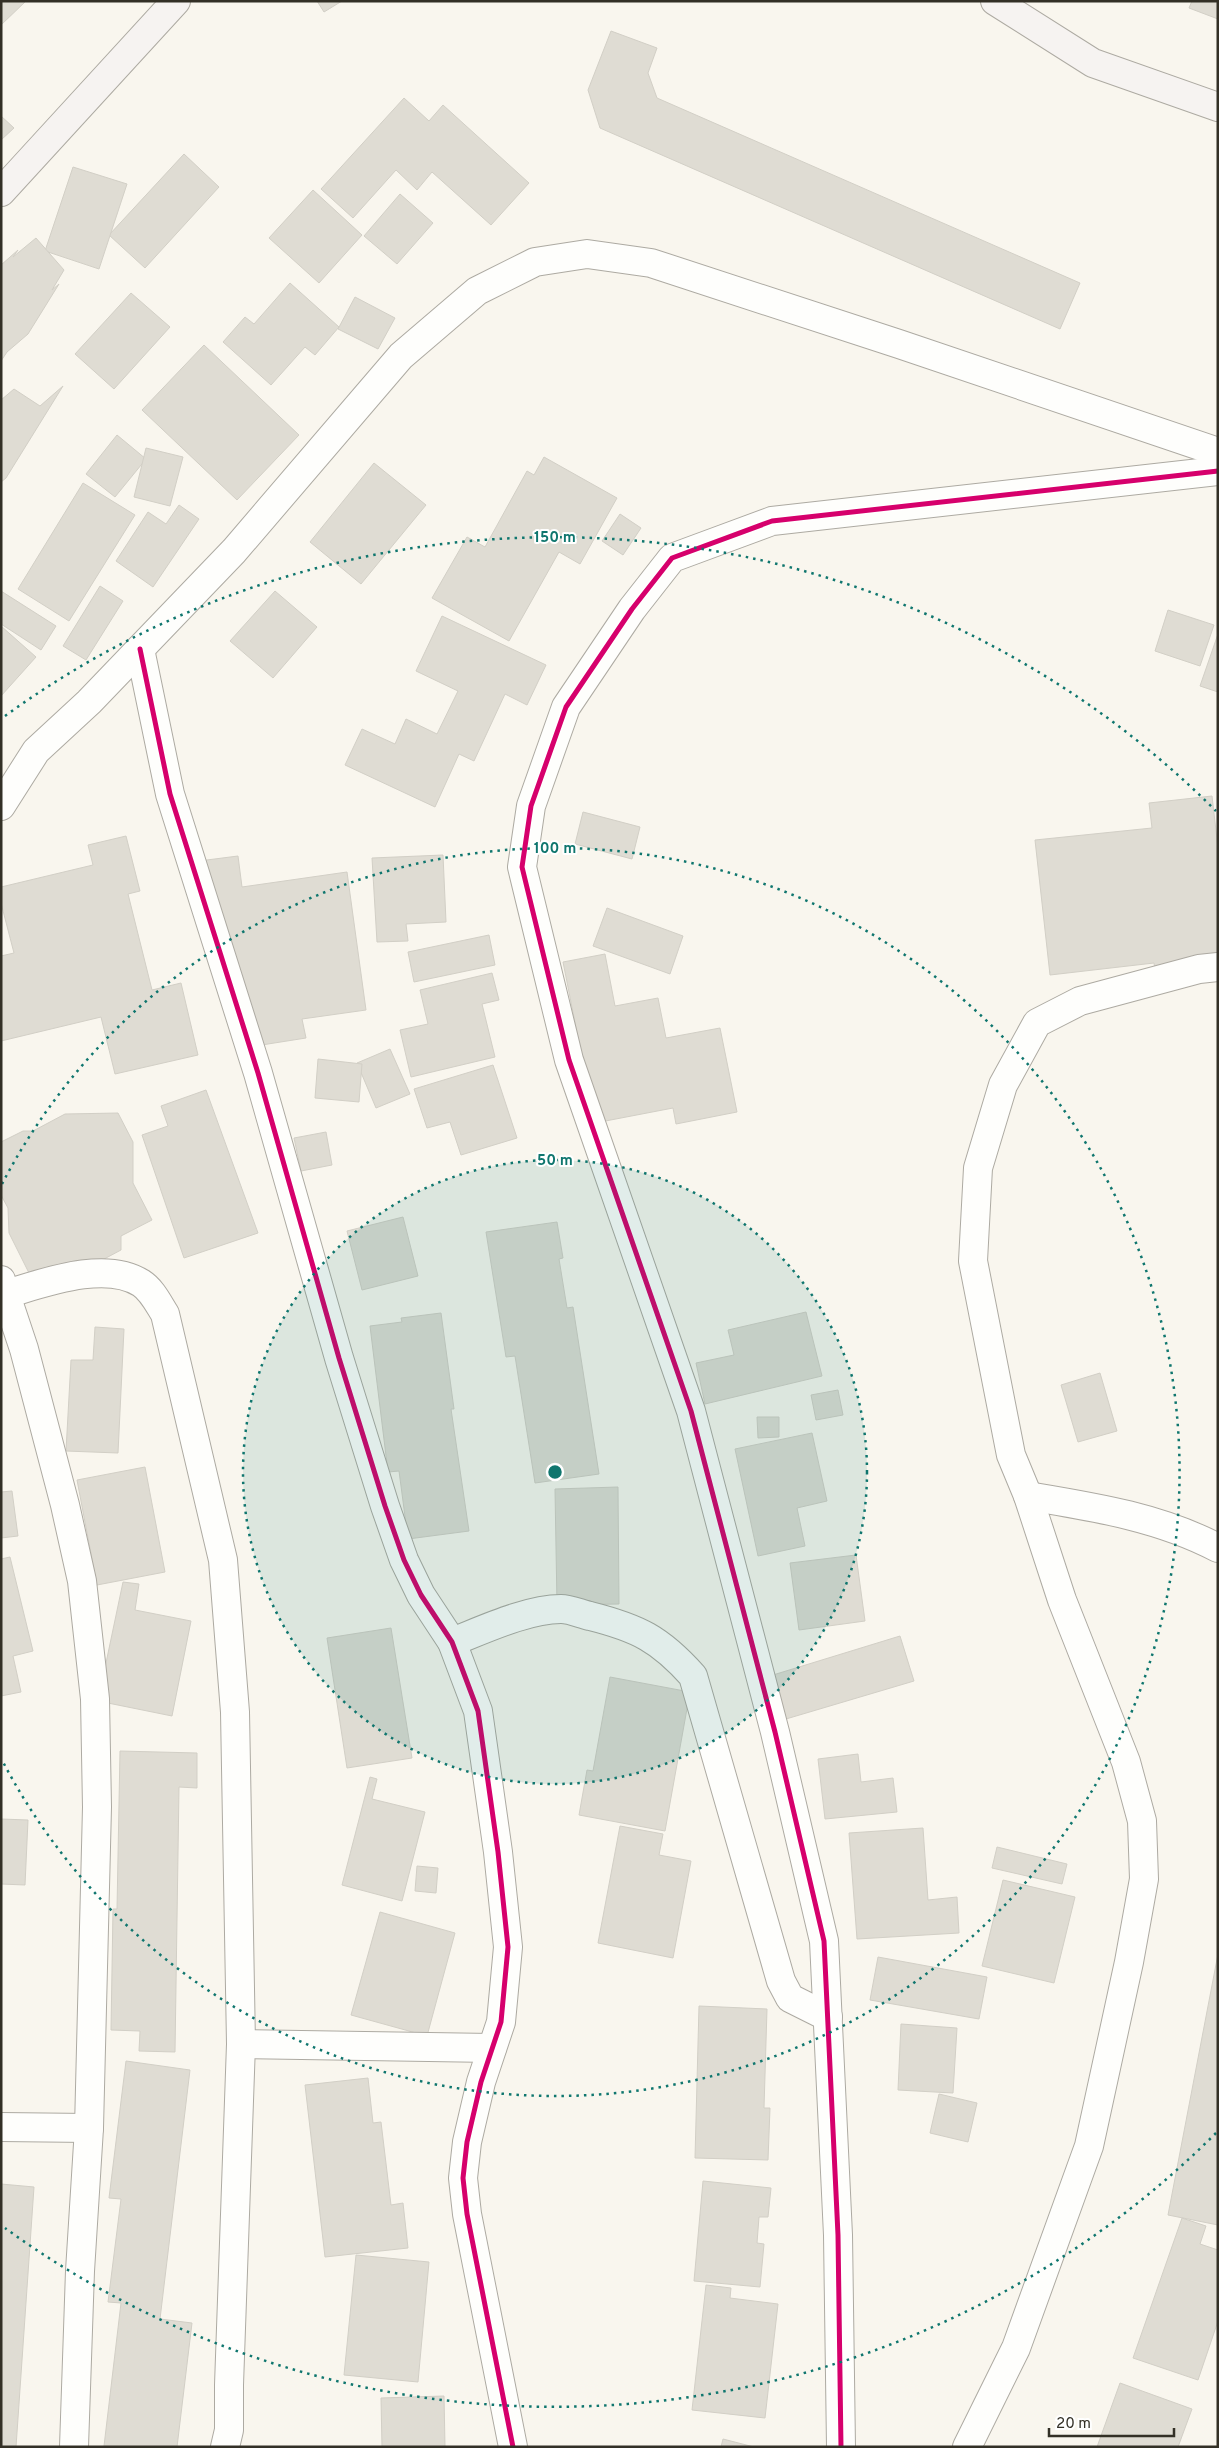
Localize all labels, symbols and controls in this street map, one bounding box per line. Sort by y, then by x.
text: 150 m [534,529,576,548]
text: 100 m [534,840,576,859]
text: 50 m [537,1152,573,1171]
centre of rings [546,1463,564,1481]
scale bar [1049,2406,1174,2438]
text: 20 m [1056,2415,1091,2434]

